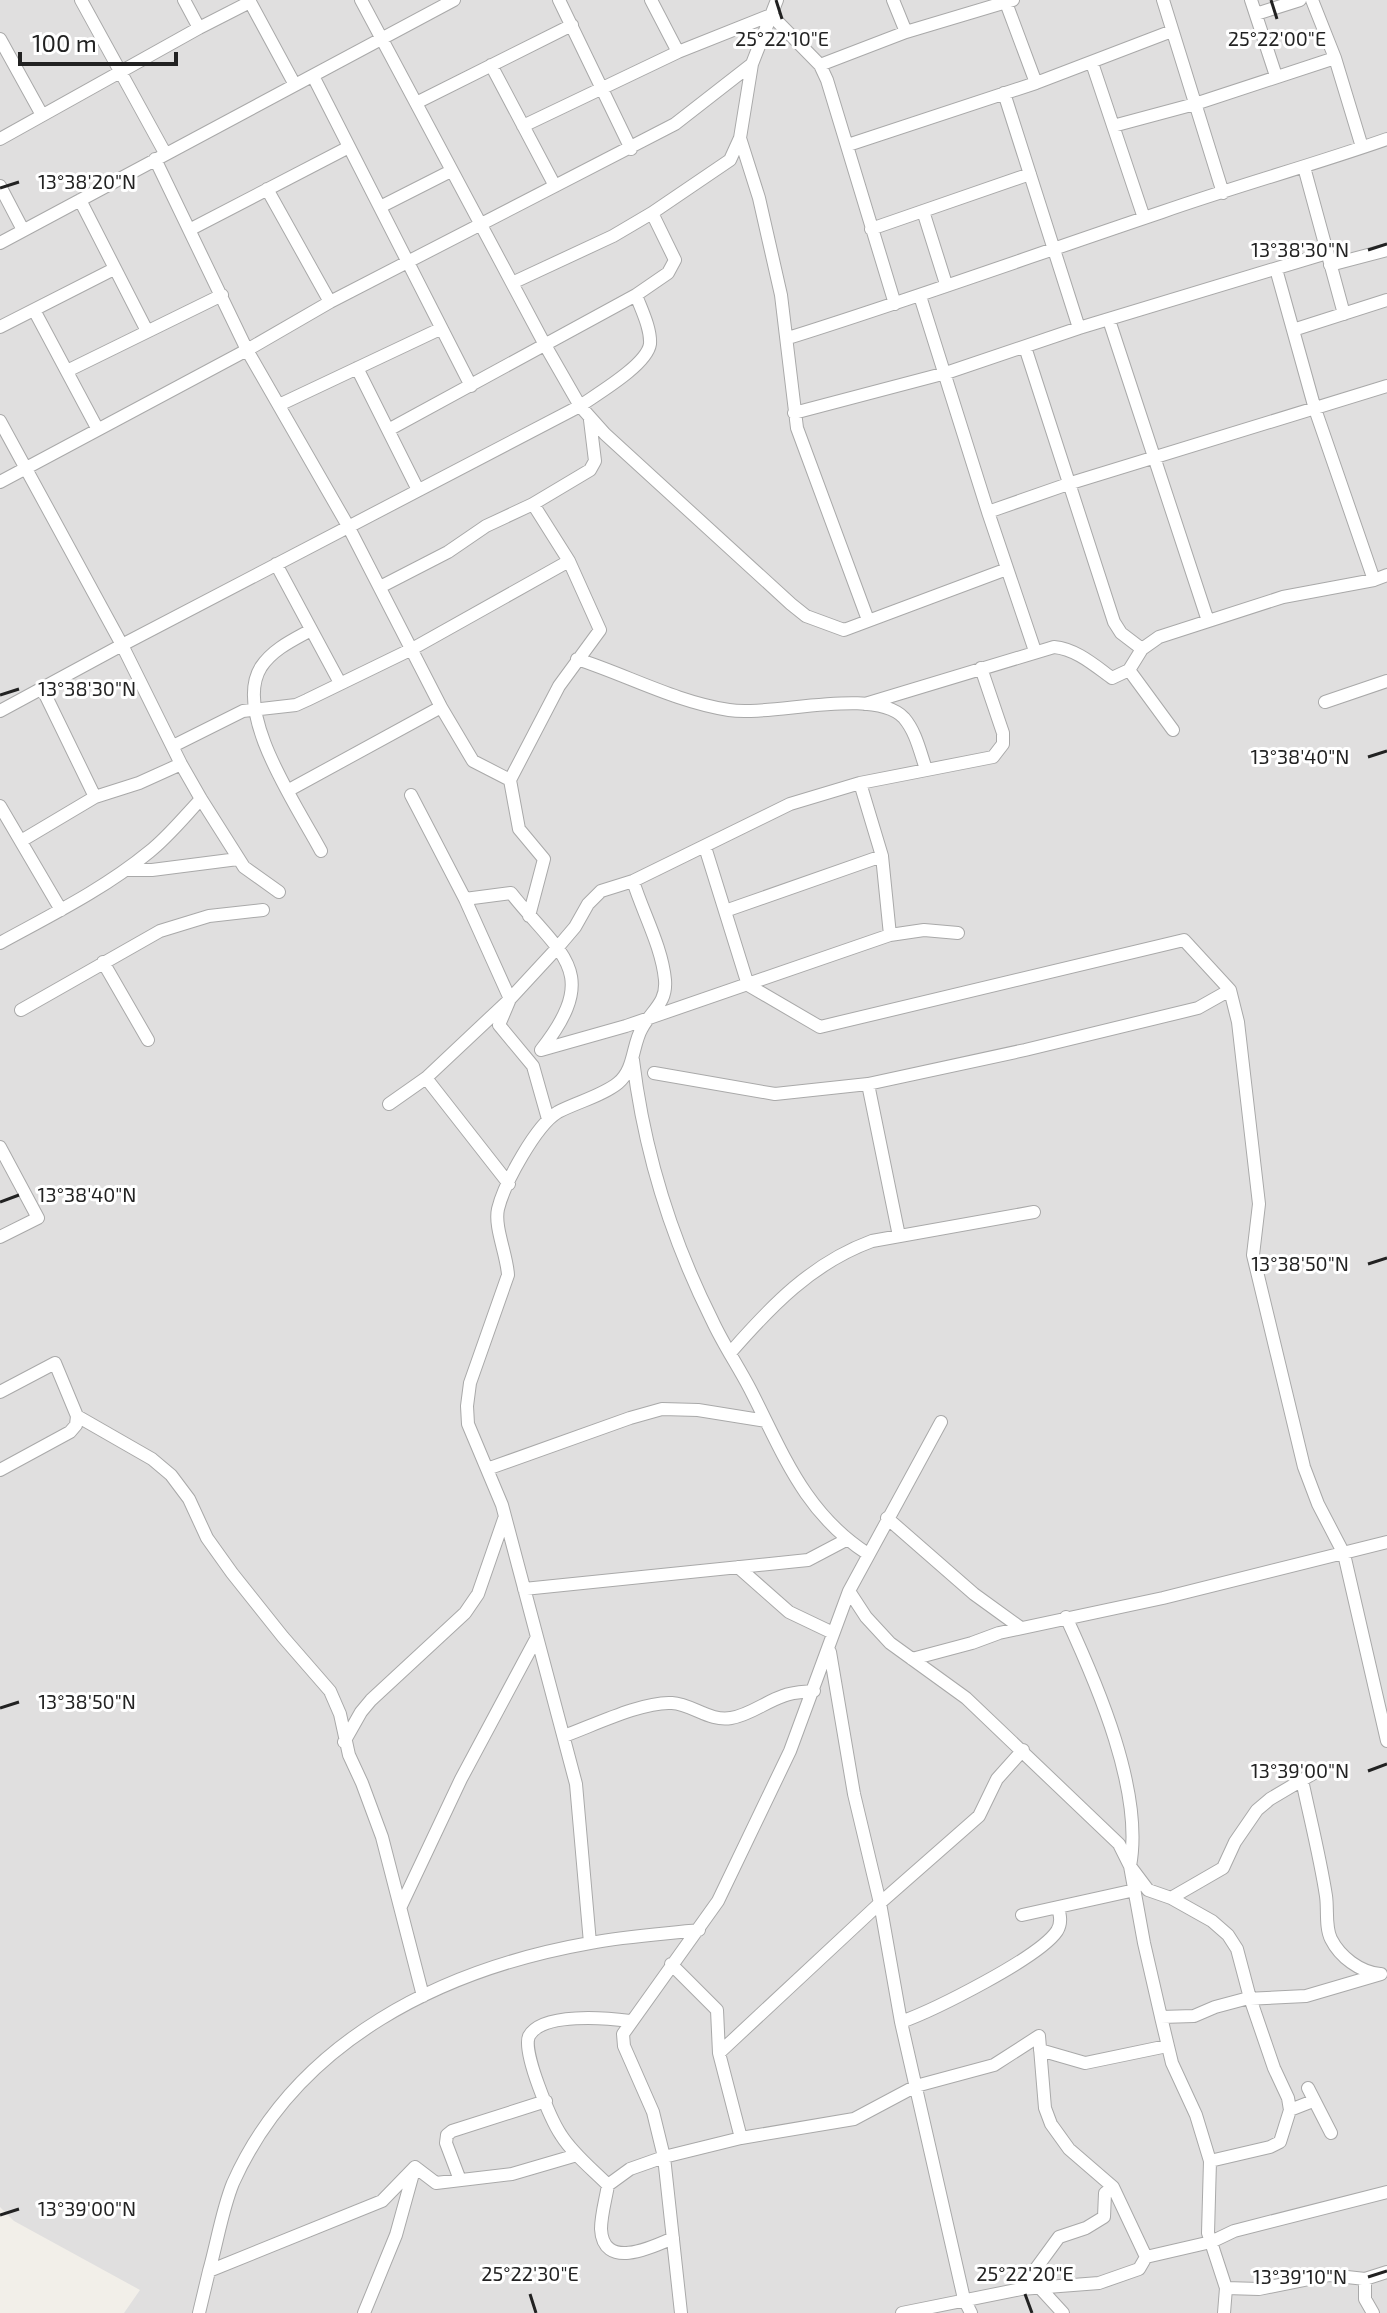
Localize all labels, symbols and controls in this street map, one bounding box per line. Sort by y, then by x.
scale bar [20,16,176,66]
text: 25°22'10"E [735,26,829,50]
text: 25°22'00"E [1228,26,1326,50]
text: 100 m [32,28,97,57]
text: 13°38'20"N [38,169,136,193]
text: 13°38'30"N [1251,237,1349,261]
text: 13°38'30"N [38,676,136,700]
text: 13°38'40"N [1251,744,1349,768]
text: 13°38'40"N [38,1182,136,1206]
text: 13°38'50"N [1251,1251,1349,1275]
text: 13°38'50"N [38,1689,136,1713]
text: 13°39'00"N [1251,1758,1349,1782]
text: 13°39'00"N [38,2196,136,2220]
text: 25°22'30"E [481,2261,579,2285]
text: 25°22'20"E [976,2261,1074,2285]
text: 13°39'10"N [1253,2264,1347,2288]

